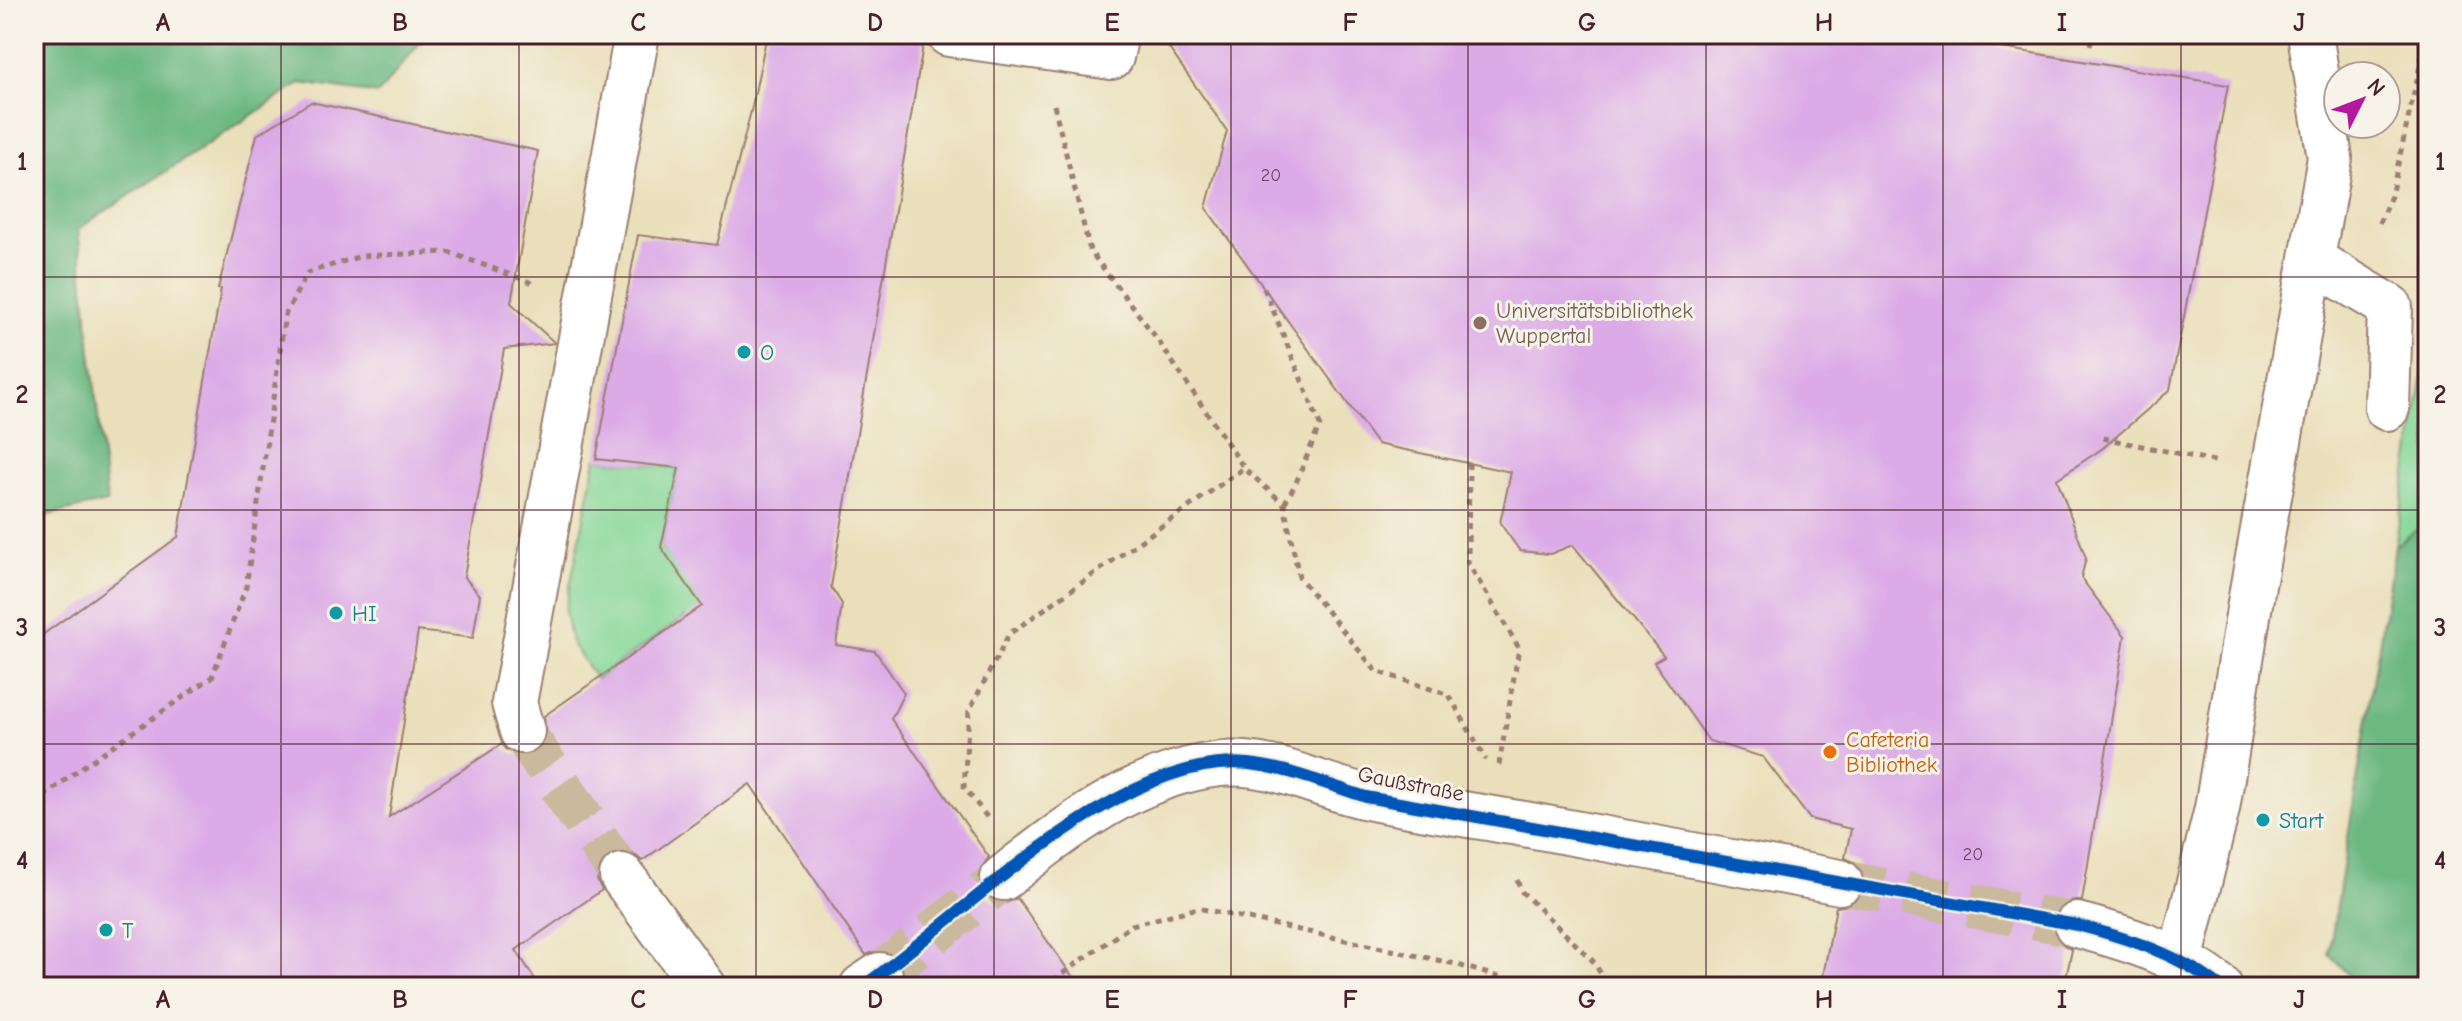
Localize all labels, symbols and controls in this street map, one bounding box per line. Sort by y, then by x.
text: A [156,8,171,38]
text: B [392,8,408,38]
text: C [630,8,646,38]
text: D [867,8,883,38]
text: E [1104,8,1120,38]
text: F [1342,8,1358,38]
text: G [1578,8,1596,38]
text: H [1815,8,1833,38]
text: I [2057,8,2067,38]
text: J [2293,8,2305,38]
north arrow [2322,60,2402,140]
text: N [2362,73,2391,101]
text: 1 [17,147,27,177]
text: 1 [2435,147,2445,177]
house number: 20 [1261,165,1281,186]
place label: Universitätsbibliothek Wuppertal [1496,298,1693,349]
marker: Universitätsbibliothek Wuppertal [1471,314,1489,332]
place label: O [760,340,774,366]
marker: O [735,343,753,361]
text: 2 [16,380,28,410]
text: 2 [2434,380,2446,410]
place label: HI [352,601,377,627]
marker: HI [327,604,345,622]
text: 3 [16,613,28,643]
text: 3 [2434,613,2446,643]
place label: Cafeteria Bibliothek [1846,727,1938,778]
marker: Cafeteria Bibliothek [1821,743,1839,761]
street label: Gaußstraße [1356,761,1466,807]
place label: Start [2279,808,2324,834]
marker: Start [2254,811,2272,829]
house number: 20 [1963,844,1983,865]
text: 4 [16,846,28,876]
text: 4 [2434,846,2446,876]
place label: T [122,918,134,944]
marker: T [97,921,115,939]
text: A [156,985,171,1015]
text: B [392,985,408,1015]
text: C [630,985,646,1015]
text: D [867,985,883,1015]
text: E [1104,985,1120,1015]
text: F [1342,985,1358,1015]
text: G [1578,985,1596,1015]
text: H [1815,985,1833,1015]
text: I [2057,985,2067,1015]
text: J [2293,985,2305,1015]

